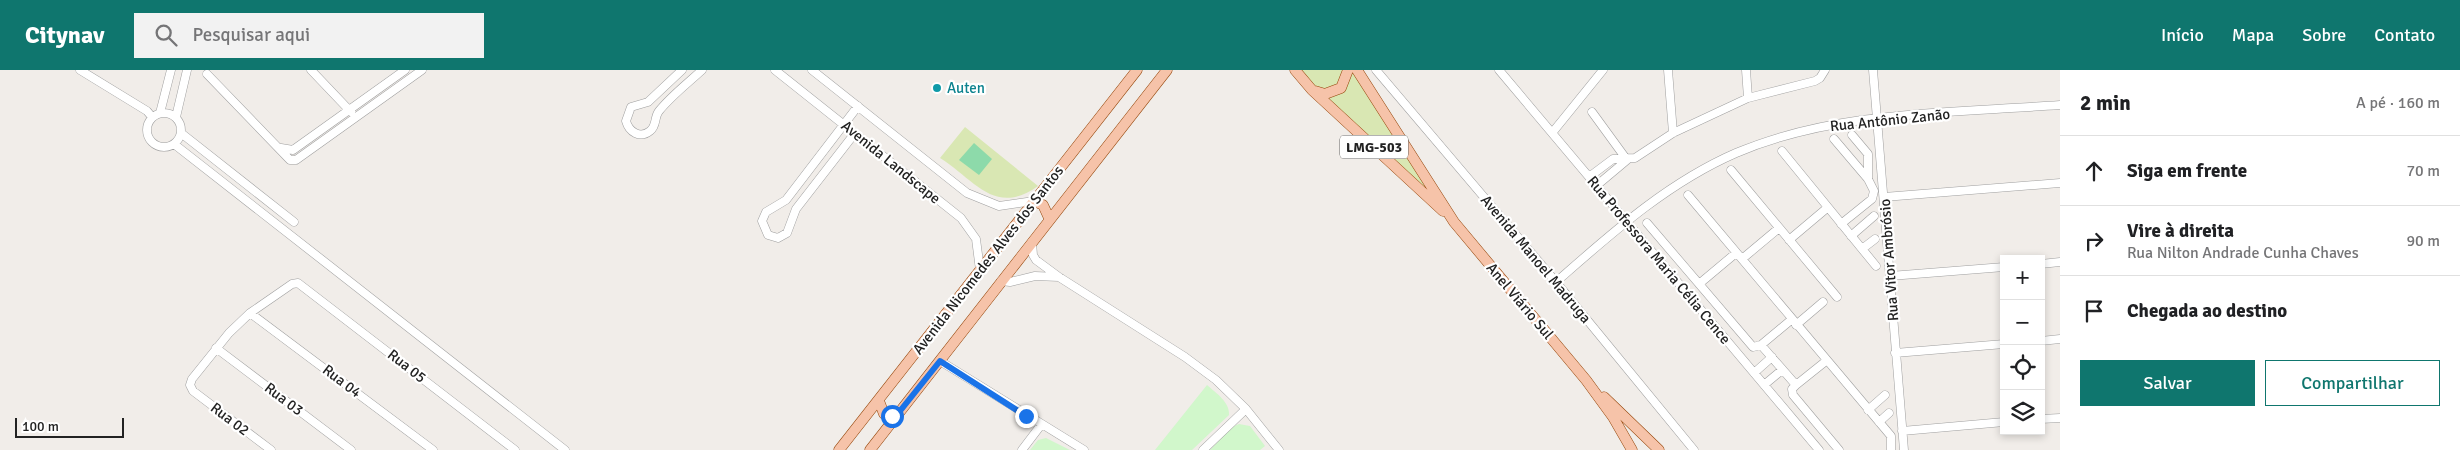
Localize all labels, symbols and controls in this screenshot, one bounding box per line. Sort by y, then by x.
search box [134,13,484,58]
text: Citynav [25,20,104,50]
icon: search [152,21,180,49]
text: Pesquisar aqui [192,23,310,47]
text: Início [2161,24,2204,46]
text: Mapa [2232,24,2274,46]
text: Sobre [2302,24,2346,46]
text: Contato [2374,24,2435,46]
place label: Auten [947,79,985,97]
marker: Auten [931,82,943,94]
text: 2 min [2080,90,2131,116]
text: A pé · 160 m [2356,93,2440,113]
street label: Rua Antônio Zanão [1829,105,1951,135]
street label: Avenida Landscape [838,117,944,207]
road number: LMG-503 [1340,136,1408,158]
icon: ahead [2080,157,2108,185]
text: Siga em frente [2127,159,2247,183]
text: 70 m [2406,161,2440,181]
street label: Avenida Nicomedes Alves dos Santos [909,162,1068,358]
street label: Rua Professora Maria Célia Cence [1583,172,1735,348]
street label: Avenida Manoel Madruga [1477,191,1595,327]
street label: Rua Vitor Ambrósio [1876,198,1902,322]
text: Vire à direita [2127,219,2234,243]
icon: right [2080,227,2108,255]
text: 90 m [2406,231,2440,251]
text: Rua Nilton Andrade Cunha Chaves [2127,243,2359,263]
map controls [2000,255,2045,435]
button: + [2000,255,2045,300]
street label: Anel Viário Sul [1483,259,1557,343]
icon: arrive [2080,297,2108,325]
text: Chegada ao destino [2127,299,2287,323]
button: − [2000,300,2045,345]
street label: Rua 05 [384,345,430,387]
button: locate [2000,345,2045,390]
button: Salvar [2080,360,2255,406]
button: Compartilhar [2265,360,2440,406]
street label: Rua 04 [319,361,365,401]
street label: Rua 03 [261,379,307,419]
button: layers [2000,390,2045,435]
street label: Rua 02 [207,399,253,439]
route start [881,405,904,428]
route end [1015,405,1038,428]
scale bar [15,415,124,438]
text: 100 m [22,418,59,435]

